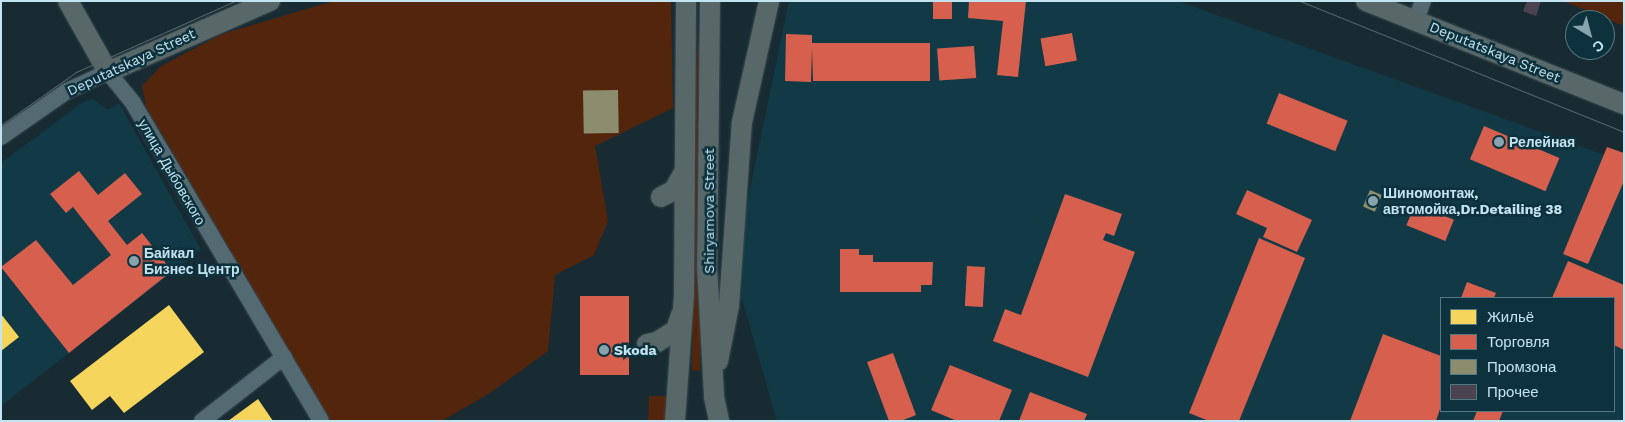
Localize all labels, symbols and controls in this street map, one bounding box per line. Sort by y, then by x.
north arrow [1565,10,1615,60]
street label: Deputatskaya Street [1427,18,1563,86]
street label: Deputatskaya Street [64,25,198,99]
text: С [1590,37,1607,56]
street label: улица Дыбовского [135,116,209,228]
place label: Релейная [1509,134,1575,150]
marker: Релейная [1493,136,1505,148]
street label: Shiryamova Street [701,148,717,274]
place label: Шиномонтаж, автомойка,Dr.Detailing 38 [1383,185,1562,218]
marker: Шиномонтаж, автомойка,Dr.Detailing 38 [1367,195,1379,207]
place label: Байкал Бизнес Центр [144,245,240,278]
marker: Байкал Бизнес Центр [128,255,140,267]
legend [1440,297,1615,412]
text: Жильё [1487,308,1534,326]
text: Торговля [1487,333,1550,351]
place label: Skoda [614,342,657,358]
marker: Skoda [598,344,610,356]
text: Промзона [1487,358,1556,376]
text: Прочее [1487,383,1539,401]

